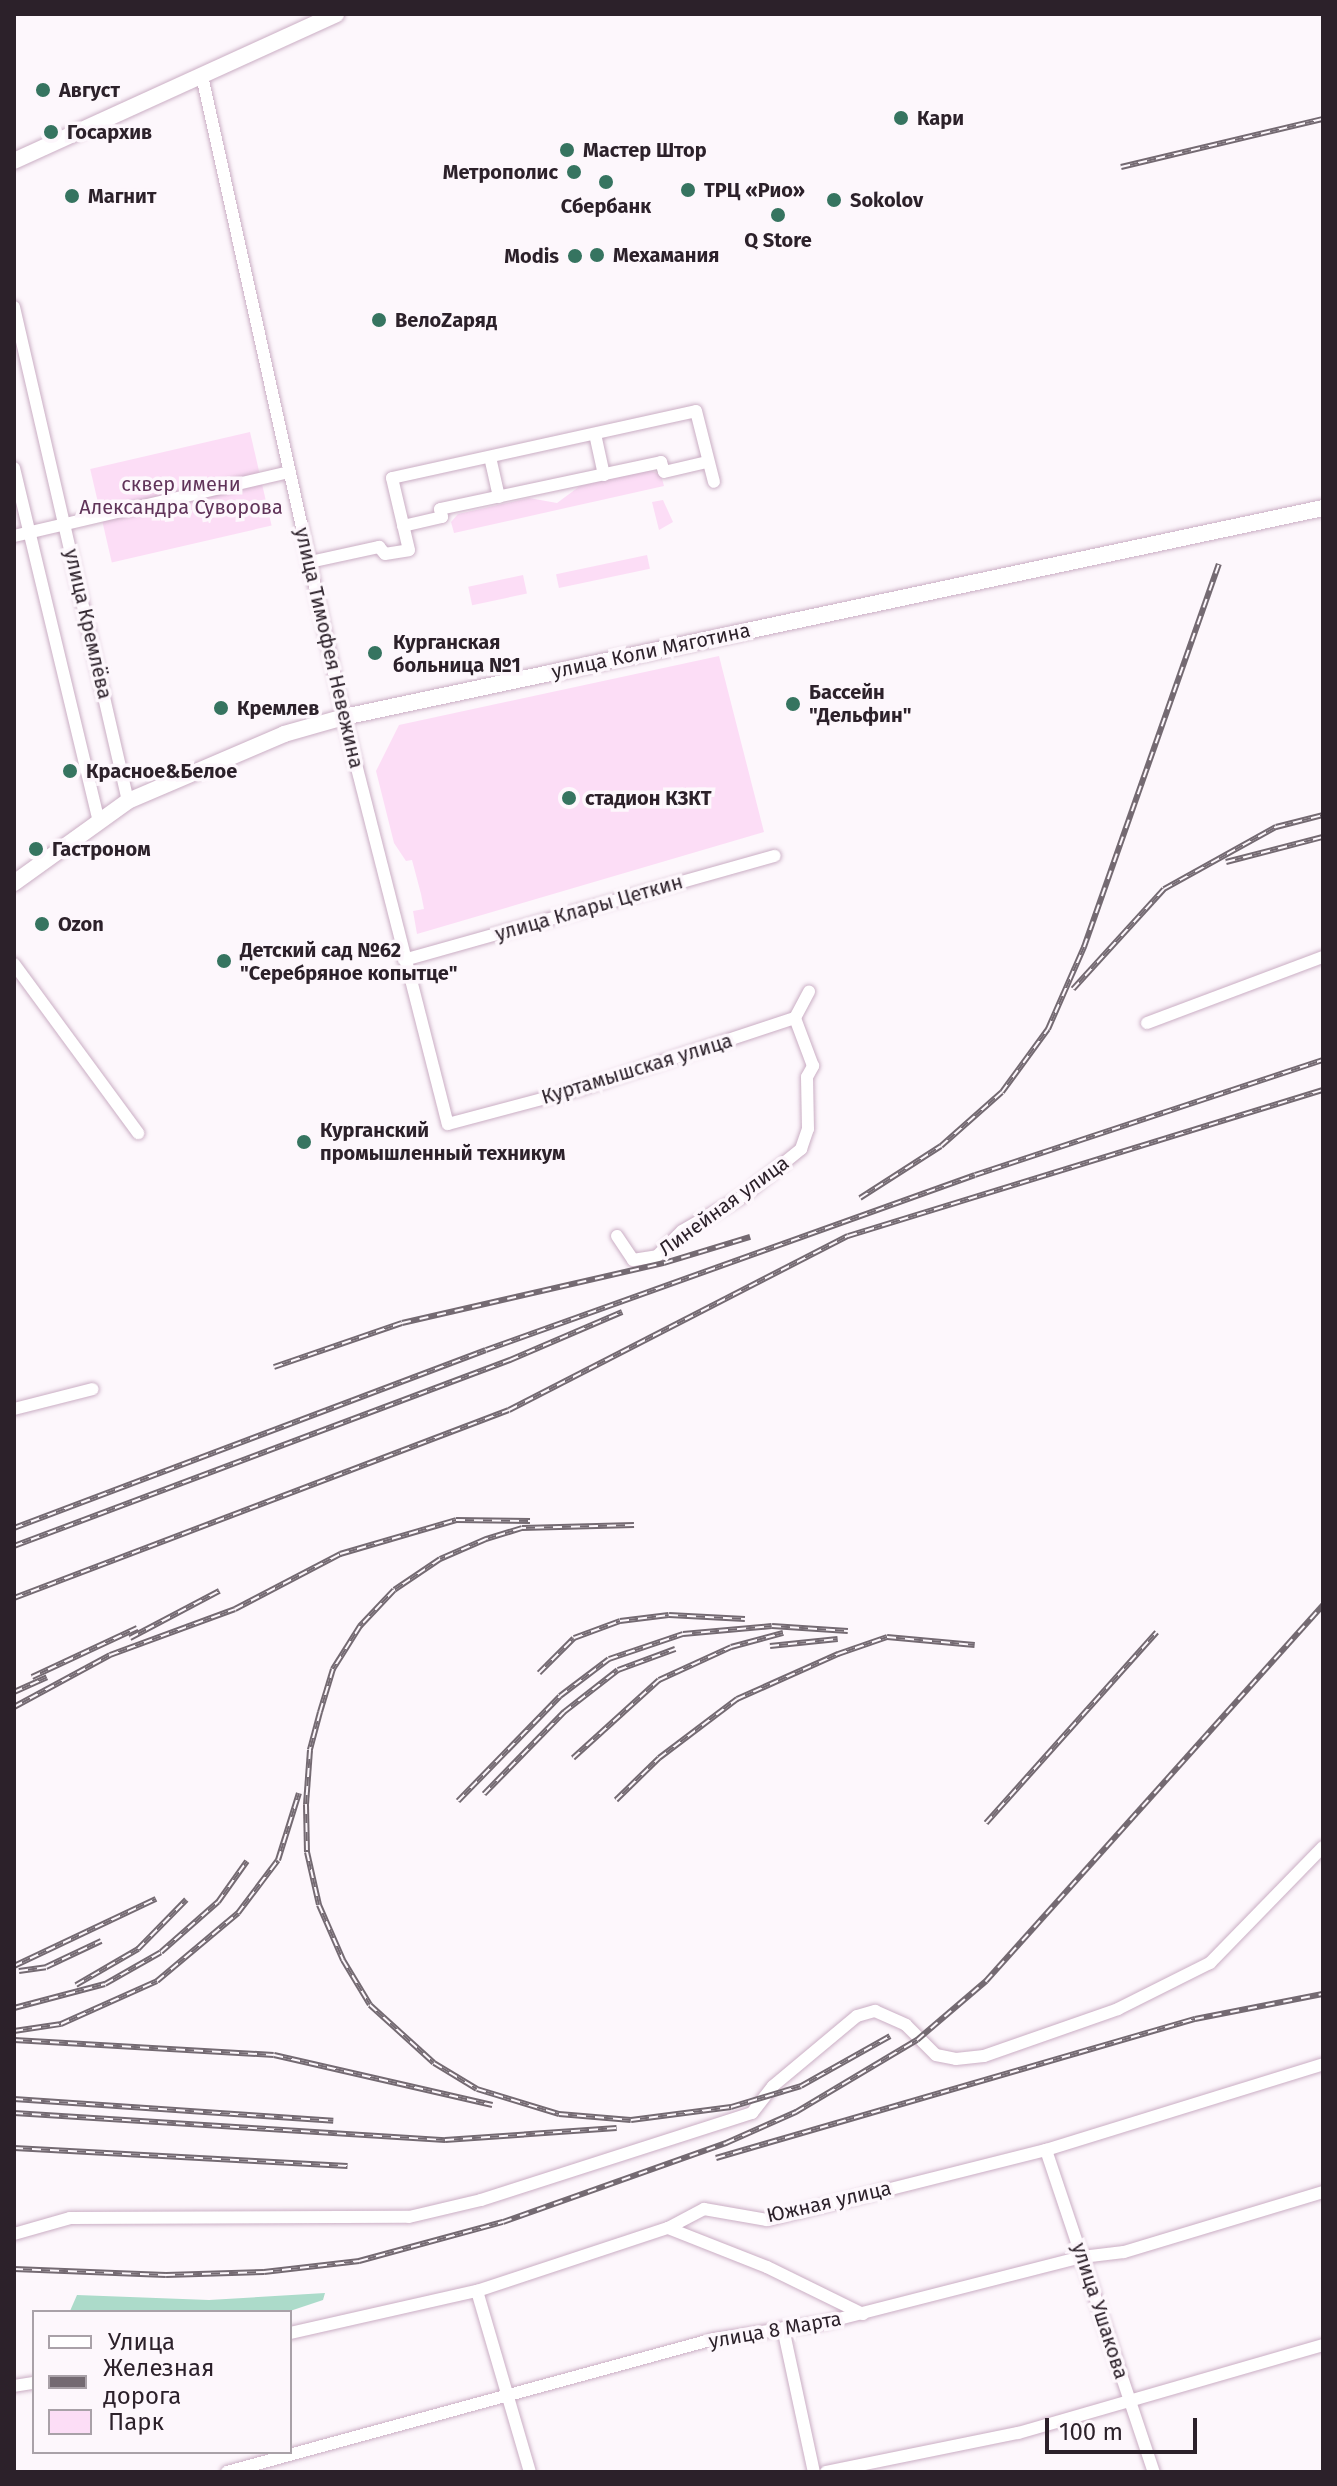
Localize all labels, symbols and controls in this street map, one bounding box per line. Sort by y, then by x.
place label: Август [59,78,120,102]
marker: Август [34,81,52,99]
place label: Кари [917,106,964,130]
marker: Кари [892,109,910,127]
place label: Госархив [67,120,152,144]
marker: Госархив [42,123,60,141]
place label: Мастер Штор [583,138,707,162]
marker: Мастер Штор [558,141,576,159]
place label: Метрополис [443,160,558,184]
marker: Метрополис [565,163,583,181]
marker: Сбербанк [597,173,615,191]
place label: ТРЦ «Рио» [704,178,805,202]
marker: ТРЦ «Рио» [679,181,697,199]
place label: Магнит [88,184,156,208]
marker: Магнит [63,187,81,205]
place label: Sokolov [850,188,923,212]
marker: Sokolov [825,191,843,209]
place label: Сбербанк [561,194,651,218]
marker: Q Store [769,206,787,224]
place label: Q Store [744,228,812,252]
place label: Мехамания [613,243,719,267]
place label: Modis [504,244,559,268]
marker: Мехамания [588,246,606,264]
marker: Modis [566,247,584,265]
place label: ВелоZаряд [395,308,497,332]
marker: ВелоZаряд [370,311,388,329]
park label: сквер имени Александра Суворова [79,473,283,520]
street label: улица Тимофея Невежина [290,525,368,771]
street label: улица Кремлёва [59,547,117,701]
street label: улица Коли Мяготина [550,618,752,684]
place label: Курганская больница №1 [393,630,521,677]
marker: Курганская больница №1 [364,642,386,664]
place label: Бассейн "Дельфин" [809,680,911,727]
marker: Бассейн "Дельфин" [784,695,802,713]
place label: Кремлев [237,696,319,720]
marker: Кремлев [212,699,230,717]
place label: Красное&Белое [86,759,237,783]
marker: Красное&Белое [61,762,79,780]
place label: стадион КЗКТ [585,786,712,810]
marker: стадион КЗКТ [560,789,578,807]
place label: Гастроном [52,837,151,861]
marker: Гастроном [27,840,45,858]
street label: улица Клары Цеткин [492,870,686,946]
place label: Ozon [58,912,104,936]
marker: Ozon [33,915,51,933]
place label: Детский сад №62 "Серебряное копытце" [240,938,457,985]
marker: Детский сад №62 "Серебряное копытце" [215,952,233,970]
street label: Куртамышская улица [539,1029,735,1109]
place label: Курганский промышленный техникум [320,1118,565,1165]
marker: Курганский промышленный техникум [295,1133,313,1151]
street label: Линейная улица [654,1151,794,1261]
street label: Южная улица [764,2176,894,2228]
street label: улица Ушакова [1067,2240,1133,2382]
street label: улица 8 Марта [707,2307,843,2353]
legend [32,2310,292,2454]
text: Улица [108,2328,175,2356]
text: Железная дорога [103,2354,214,2410]
scale bar [1049,2402,1201,2452]
text: Парк [108,2408,164,2436]
text: 100 m [1059,2418,1123,2446]

